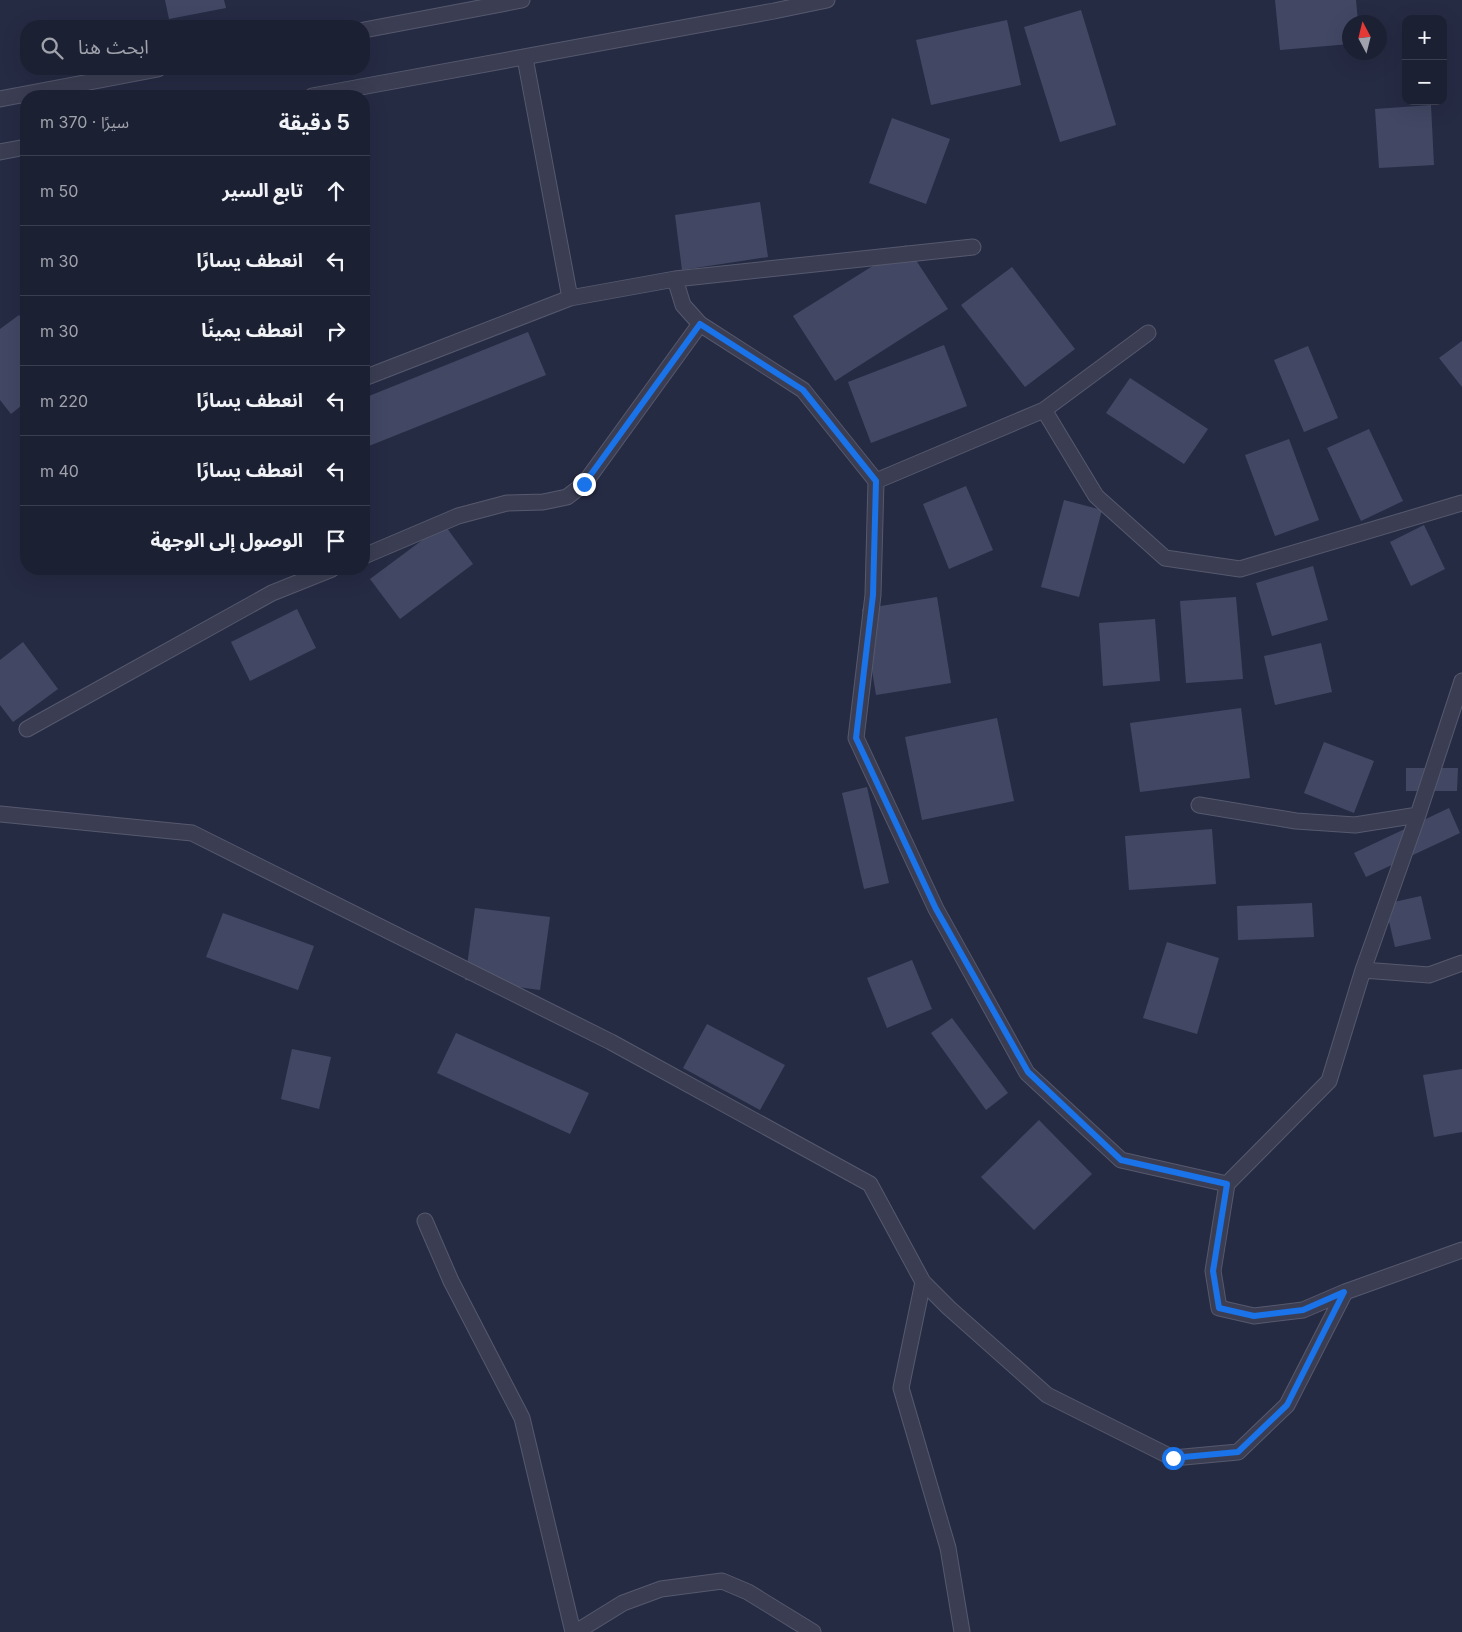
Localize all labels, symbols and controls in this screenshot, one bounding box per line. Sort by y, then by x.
north arrow [1342,15,1387,60]
map controls [1402,15,1447,105]
button: + [1402,15,1447,60]
search box [20,20,370,75]
icon: search [38,34,66,62]
text: ابحث هنا [78,36,149,59]
button: − [1402,60,1447,105]
text: 5 دقيقة [279,110,350,135]
text: سيرًا · 370 m [40,112,129,132]
icon: ahead [322,177,350,205]
text: تابع السير [222,179,303,202]
text: 50 m [40,181,78,201]
icon: left [322,247,350,275]
text: انعطف يسارًا [196,249,303,272]
text: 30 m [40,251,79,271]
icon: right [322,317,350,345]
text: انعطف يمينًا [201,319,303,342]
text: 30 m [40,321,79,341]
icon: left [322,387,350,415]
text: انعطف يسارًا [196,389,303,412]
text: 220 m [40,391,88,411]
icon: left [322,457,350,485]
text: انعطف يسارًا [196,459,303,482]
text: 40 m [40,461,79,481]
route end [573,473,596,496]
icon: arrive [322,527,350,555]
text: الوصول إلى الوجهة [151,529,303,552]
route start [1162,1447,1185,1470]

